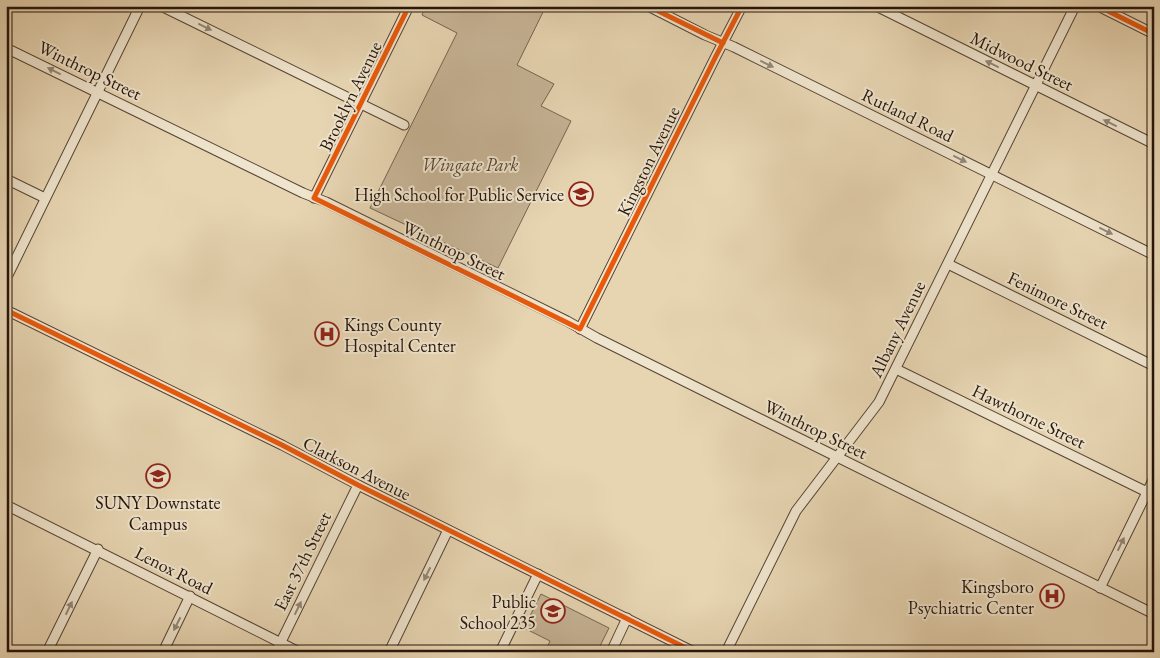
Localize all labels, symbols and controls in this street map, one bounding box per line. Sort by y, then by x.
one-way arrow [198,24,212,32]
street label: Midwood Street [967,26,1078,96]
street label: Winthrop Street [34,35,146,105]
street label: Brooklyn Avenue [313,37,387,155]
one-way arrow [760,60,775,68]
one-way arrow [985,60,999,68]
one-way arrow [46,67,61,75]
street label: Rutland Road [858,83,958,148]
street label: Kingston Avenue [612,102,684,220]
one-way arrow [1103,118,1117,126]
park label: Wingate Park [421,153,519,177]
one-way arrow [953,155,967,163]
school or university icon: High School for Public Service [568,181,594,207]
place label: High School for Public Service [354,183,564,206]
street label: Winthrop Street [398,215,510,285]
one-way arrow [1098,227,1113,236]
street label: Fenimore Street [1004,266,1112,334]
street label: Albany Avenue [863,277,930,382]
place label: Kings County Hospital Center [344,313,456,357]
hospital icon: Kings County Hospital Center [314,321,340,347]
street label: Hawthorne Street [969,379,1090,454]
street label: Winthrop Street [760,394,872,464]
street label: Clarkson Avenue [299,431,415,505]
school or university icon: SUNY Downstate Campus [145,463,171,489]
place label: SUNY Downstate Campus [95,491,221,535]
street label: East 37th Street [268,507,336,614]
one-way arrow [1118,537,1126,551]
street label: Lenox Road [131,541,218,600]
one-way arrow [423,567,431,581]
place label: Kingsboro Psychiatric Center [908,575,1034,619]
hospital icon: Kingsboro Psychiatric Center [1039,583,1065,609]
place label: Public School 235 [460,590,536,634]
school or university icon: Public School 235 [540,598,566,624]
one-way arrow [65,601,73,615]
one-way arrow [294,601,302,615]
one-way arrow [172,617,180,631]

